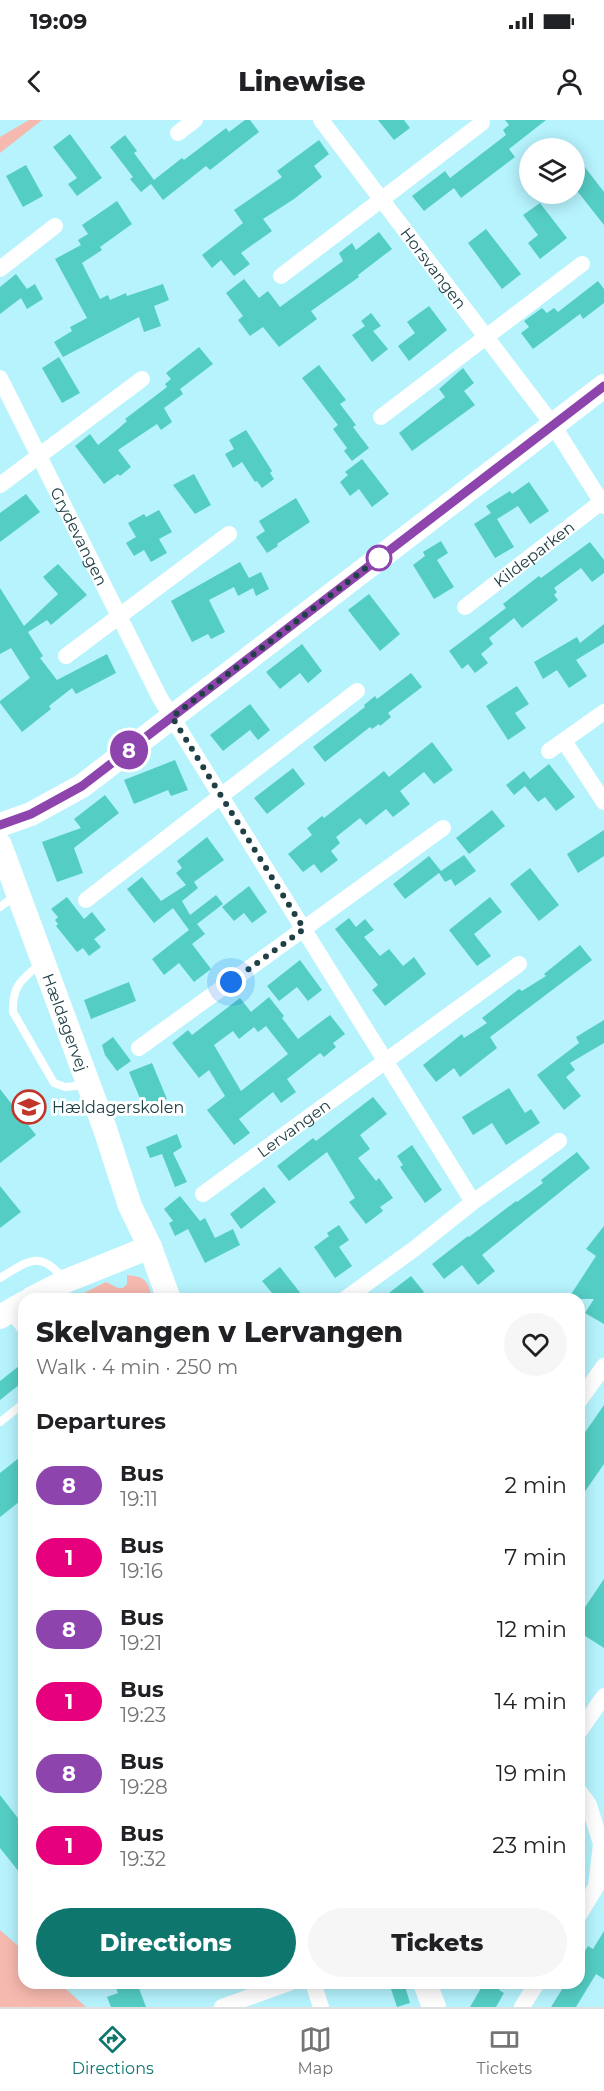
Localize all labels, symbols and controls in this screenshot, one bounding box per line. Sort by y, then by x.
text: 19:09 [30,8,87,35]
icon: back [18,65,51,98]
text: Linewise [238,65,366,98]
icon: person [553,65,586,98]
map controls [519,138,585,204]
button: layers [519,138,585,204]
street label: Horsvangen [396,224,470,313]
street label: Grydevangen [46,484,111,589]
street label: Kildeparken [490,517,578,591]
unlabelled marker [366,545,392,571]
line badge: 8 [110,730,148,770]
text: 8 [122,738,136,763]
your location [216,967,246,997]
street label: Hældagervej [38,971,92,1074]
school or university icon: Hældagerskolen [11,1089,47,1125]
street label: Lervangen [254,1096,334,1161]
place label: Hældagerskolen [52,1098,184,1117]
button: heart [504,1313,567,1376]
text: Skelvangen v Lervangen [36,1315,403,1349]
text: Walk · 4 min · 250 m [36,1355,238,1379]
text: Departures [36,1408,166,1435]
text: Bus [120,1460,164,1487]
text: 2 min [505,1472,567,1499]
text: 8 [62,1473,76,1498]
text: 19:11 [120,1487,158,1511]
text: Bus [120,1532,164,1559]
text: 7 min [504,1544,567,1571]
text: 1 [65,1545,73,1570]
text: 19:16 [120,1559,163,1583]
text: Bus [120,1604,164,1631]
text: 12 min [497,1616,567,1643]
text: 8 [62,1617,76,1642]
text: 19:21 [120,1631,162,1655]
text: Bus [120,1676,164,1703]
text: 14 min [495,1688,567,1715]
text: 1 [65,1689,73,1714]
text: 19:23 [120,1703,166,1727]
text: Bus [120,1748,164,1775]
text: 19 min [496,1760,567,1787]
text: 8 [62,1761,76,1786]
text: 19:28 [120,1775,168,1799]
text: Bus [120,1820,164,1847]
text: 23 min [492,1832,567,1859]
text: 1 [65,1833,73,1858]
text: 19:32 [120,1847,166,1871]
button: Directions [36,1908,296,1977]
button: Tickets [308,1908,567,1977]
tab: Directions [72,2023,154,2078]
tab: Map [297,2023,333,2078]
tab: Tickets [477,2023,532,2078]

